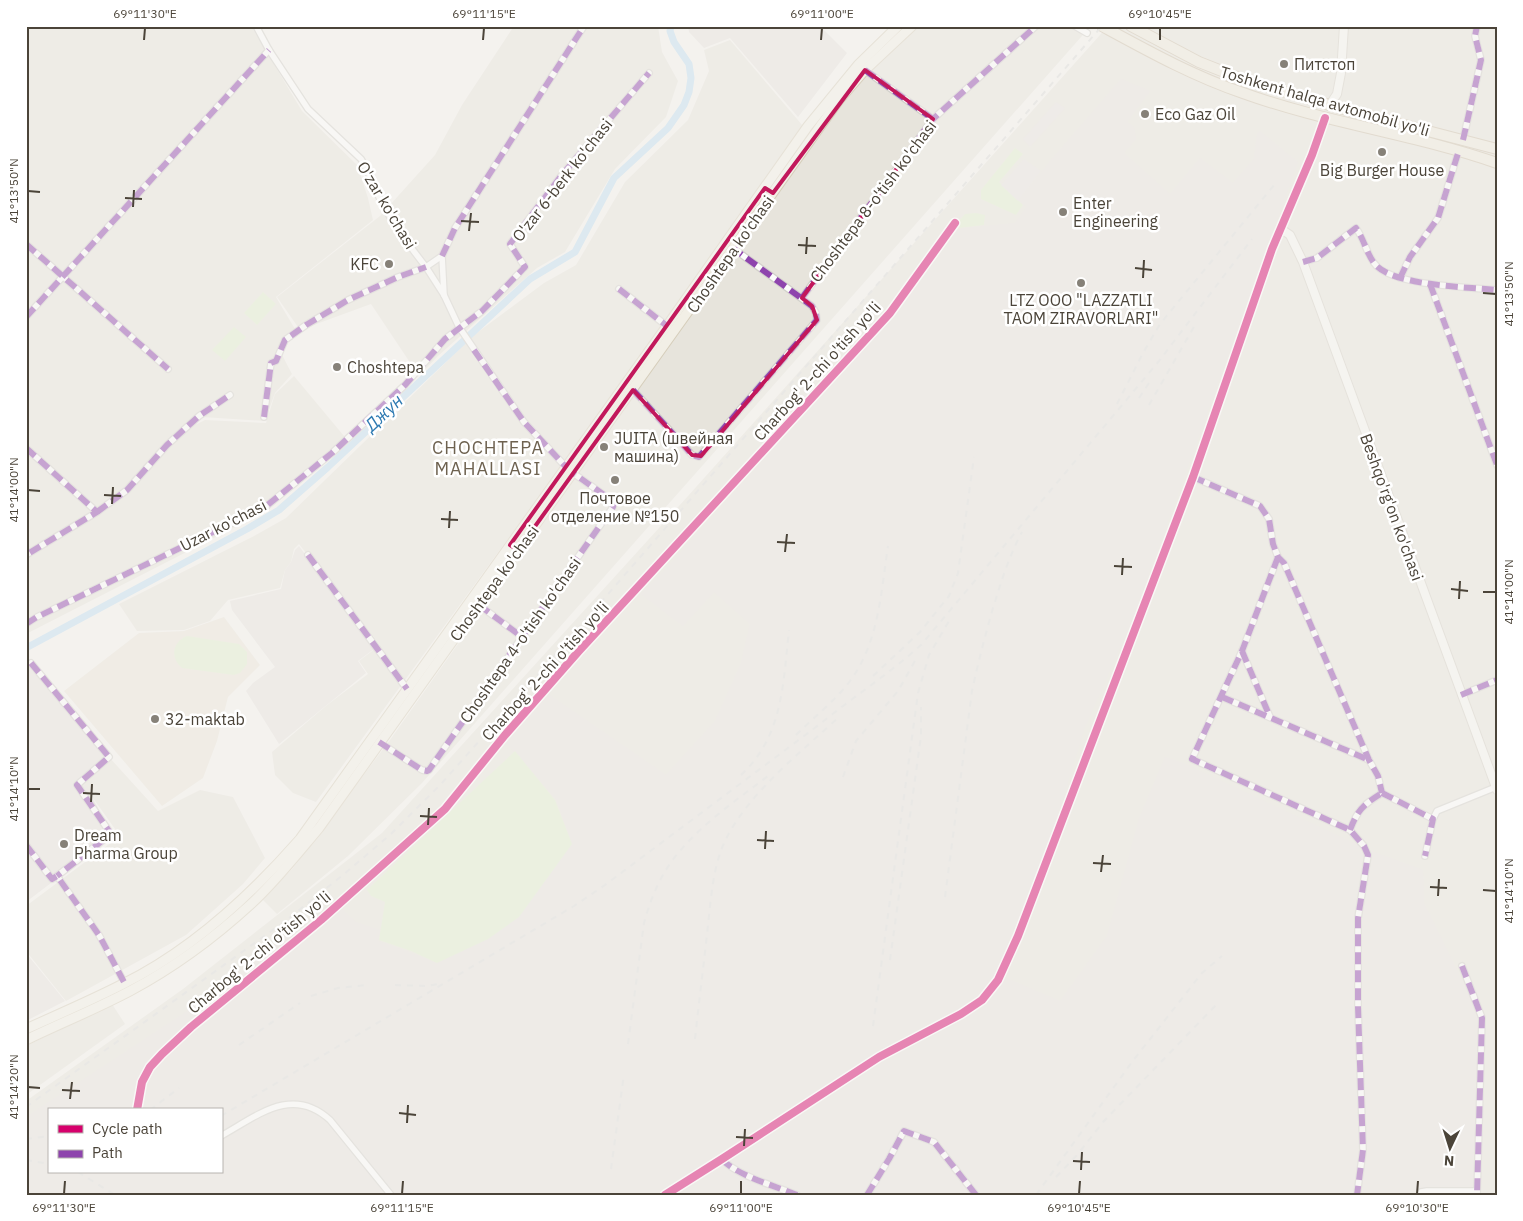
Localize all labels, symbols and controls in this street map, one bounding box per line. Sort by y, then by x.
text: 69°11'30"E [113,6,177,21]
text: 69°11'15"E [452,6,516,21]
text: 69°11'00"E [790,6,854,21]
text: 69°10'45"E [1128,6,1192,21]
place label: Питстоп [1294,54,1355,74]
marker: Питстоп [1278,58,1290,70]
street label: Toshkent halqa avtomobil yo'li [1218,61,1432,141]
place label: Eco Gaz Oil [1155,104,1235,124]
marker: Eco Gaz Oil [1139,108,1151,120]
street label: O'zar 6-berk ko'chasi [508,114,616,246]
street label: Choshtepa 8-o'tish ko'chasi [806,116,940,286]
marker: Big Burger House [1376,146,1388,158]
text: 41°13'50"N [6,158,21,224]
street label: O'zar ko'chasi [353,158,421,252]
place label: Big Burger House [1320,160,1444,180]
street label: Choshtepa ko'chasi [682,191,778,317]
place label: Enter Engineering [1073,193,1158,231]
marker: Enter Engineering [1057,206,1069,218]
place label: KFC [350,254,379,274]
marker: KFC [383,258,395,270]
text: 41°13'50"N [1501,261,1516,327]
marker: LTZ OOO "LAZZATLI TAOM ZIRAVORLARI" [1075,277,1087,289]
place label: LTZ OOO "LAZZATLI TAOM ZIRAVORLARI" [1004,290,1158,328]
street label: Charbog' 2-chi o'tish yo'li [749,297,885,445]
place label: Choshtepa [347,357,424,377]
marker: Choshtepa [331,361,343,373]
water label: Джун [358,389,408,438]
place label: JUITA (швейная машина) [614,428,733,466]
street label: Beshqo'rg'on ko'chasi [1356,431,1428,583]
district label: CHOCHTEPA MAHALLASI [432,436,544,480]
marker: JUITA (швейная машина) [598,441,610,453]
text: 41°14'00"N [6,457,21,523]
marker: Почтовое отделение №150 [609,474,621,486]
place label: Почтовое отделение №150 [551,488,679,526]
street label: Uzar ko'chasi [176,495,270,555]
street label: Choshtepa ko'chasi [445,521,543,645]
street label: Choshtepa 4-o'tish ko'chasi [455,553,585,727]
text: 41°14'00"N [1501,559,1516,625]
street label: Charbog' 2-chi o'tish yo'li [477,597,613,745]
place label: 32-maktab [165,709,245,729]
marker: 32-maktab [149,713,161,725]
text: 41°14'10"N [6,756,21,822]
place label: Dream Pharma Group [74,825,178,863]
marker: Dream Pharma Group [58,838,70,850]
text: 41°14'10"N [1501,858,1516,924]
street label: Charbog' 2-chi o'tish yo'li [183,886,335,1018]
text: 41°14'20"N [6,1054,21,1120]
legend [48,1108,222,1174]
text: Cycle path [92,1119,163,1138]
north arrow [1426,1124,1476,1174]
text: Path [92,1143,123,1162]
text: N [1443,1152,1455,1170]
text: 69°11'30"E [32,1200,96,1215]
text: 69°11'15"E [370,1200,434,1215]
text: 69°11'00"E [709,1200,773,1215]
text: 69°10'45"E [1047,1200,1111,1215]
text: 69°10'30"E [1385,1200,1449,1215]

